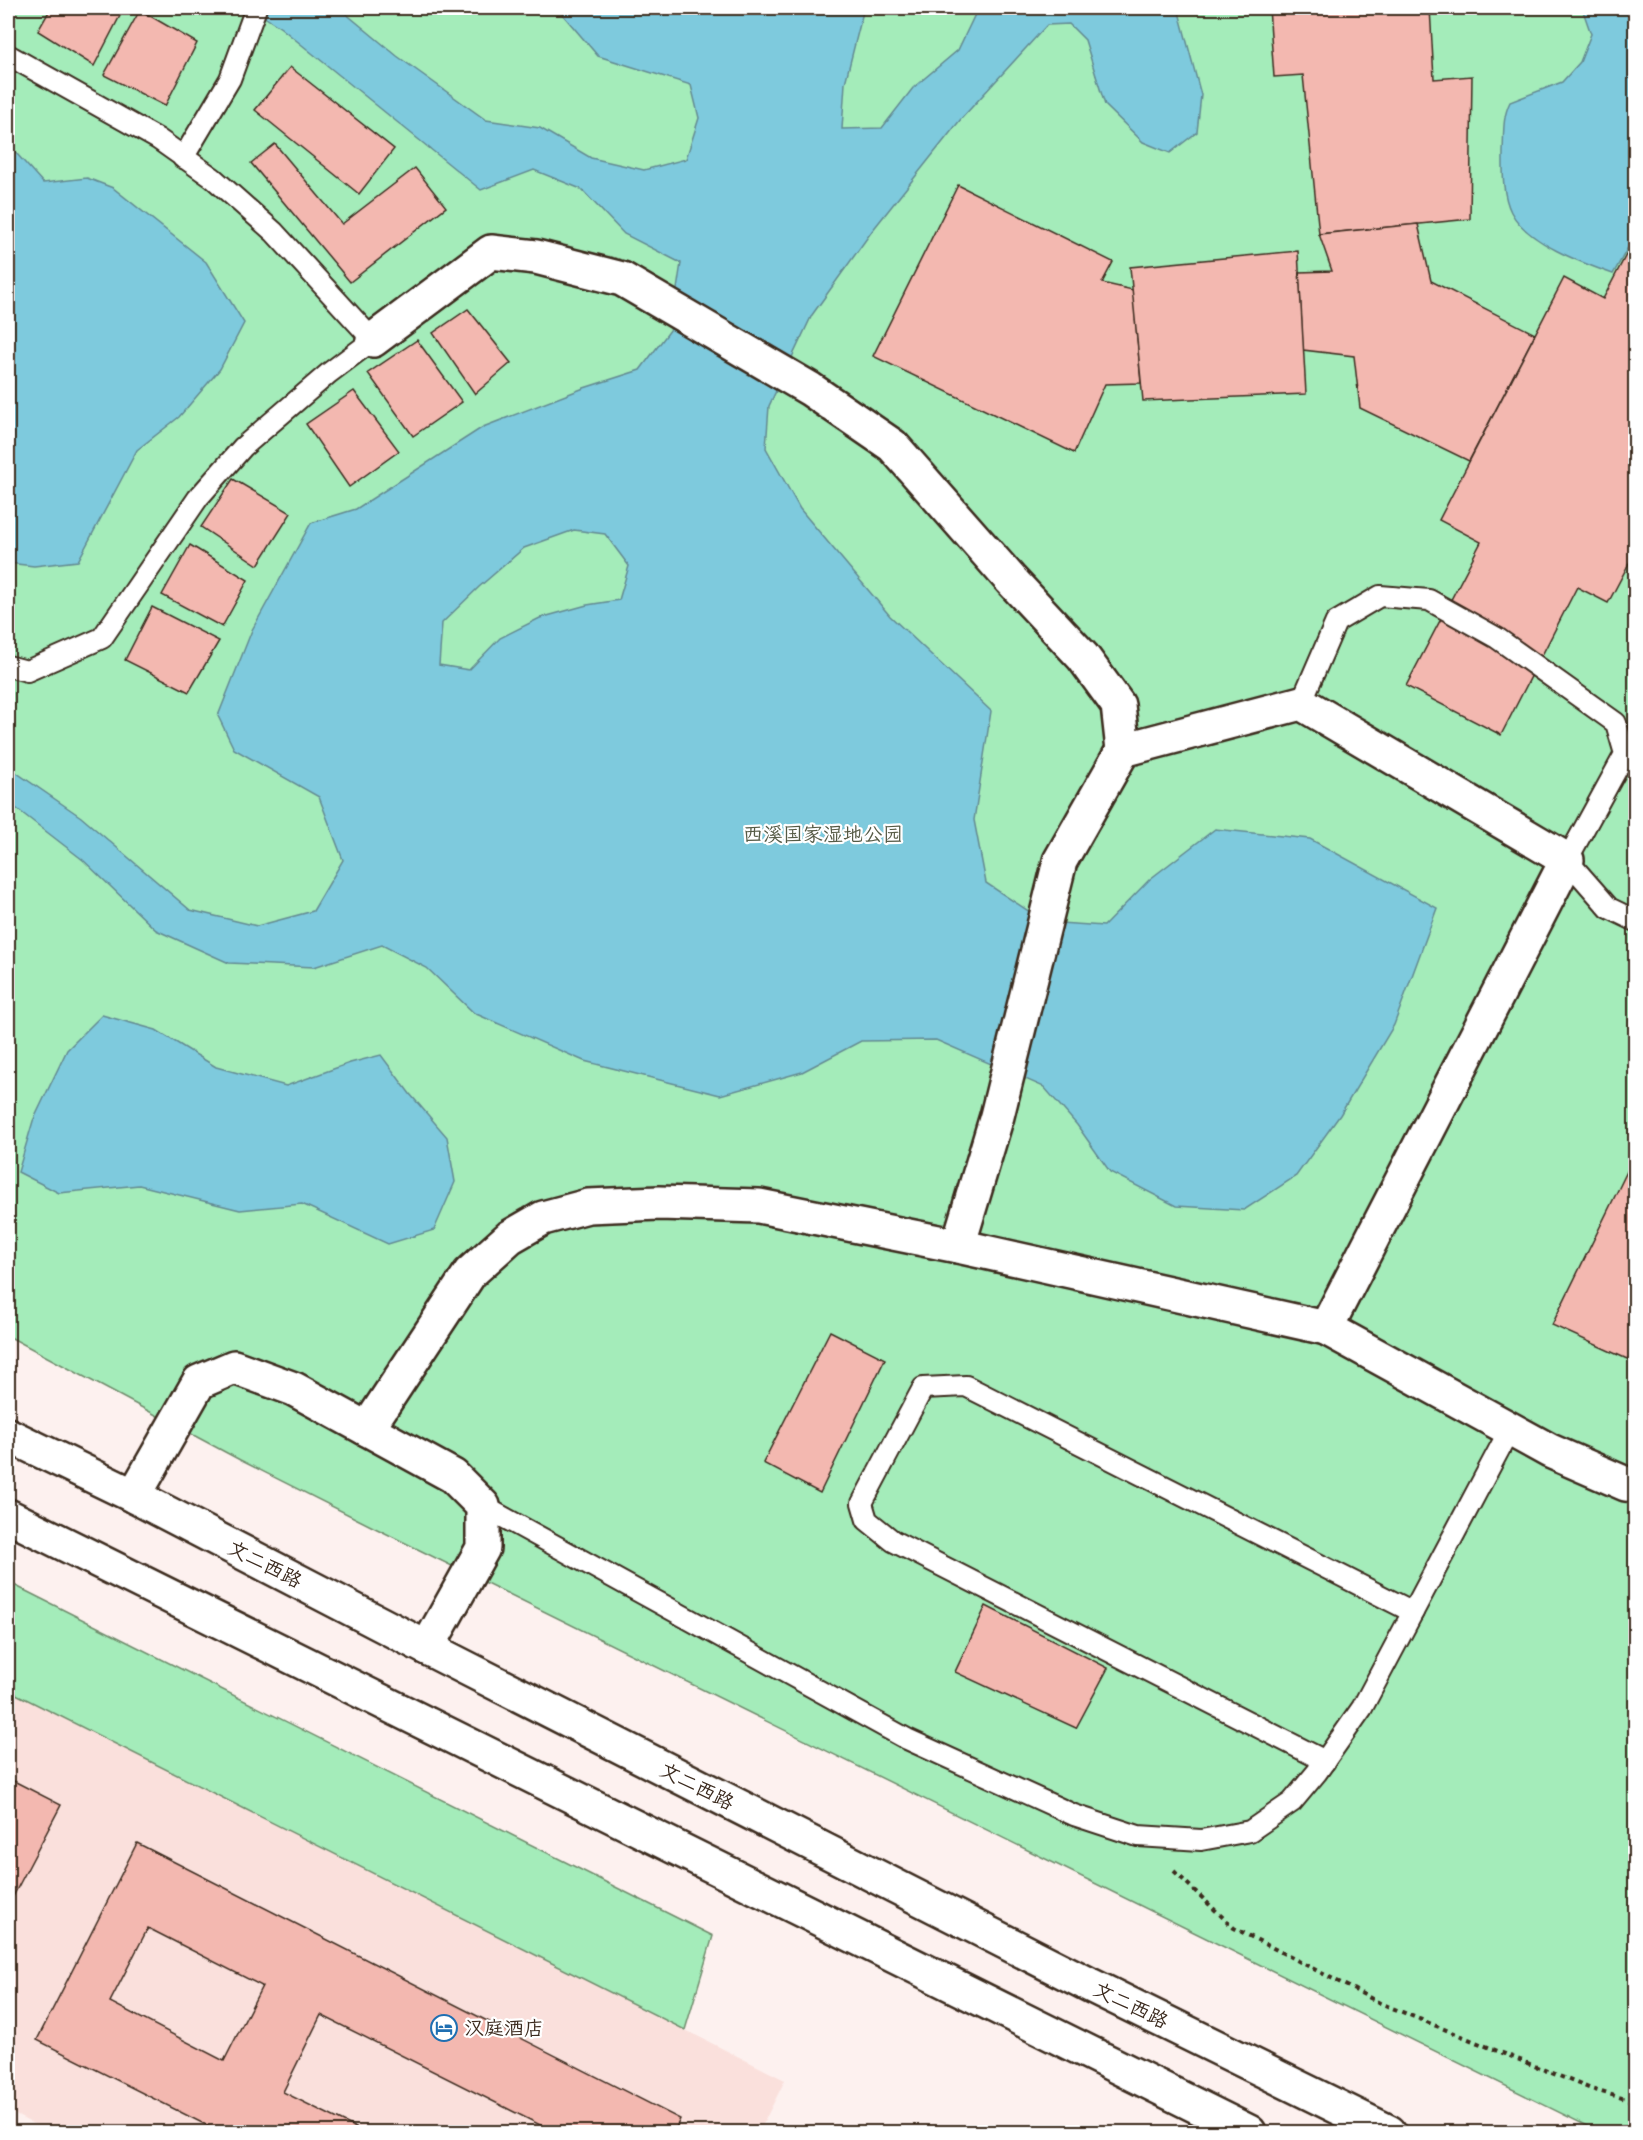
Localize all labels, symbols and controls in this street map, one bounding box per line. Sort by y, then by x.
park label: 西溪国家湿地公园 [743,820,903,847]
street label: 文二西路 [223,1533,308,1594]
street label: 文二西路 [655,1755,740,1816]
street label: 文二西路 [1089,1975,1174,2035]
hotel icon: 汉庭酒店 [429,2013,459,2043]
place label: 汉庭酒店 [464,2014,544,2041]

